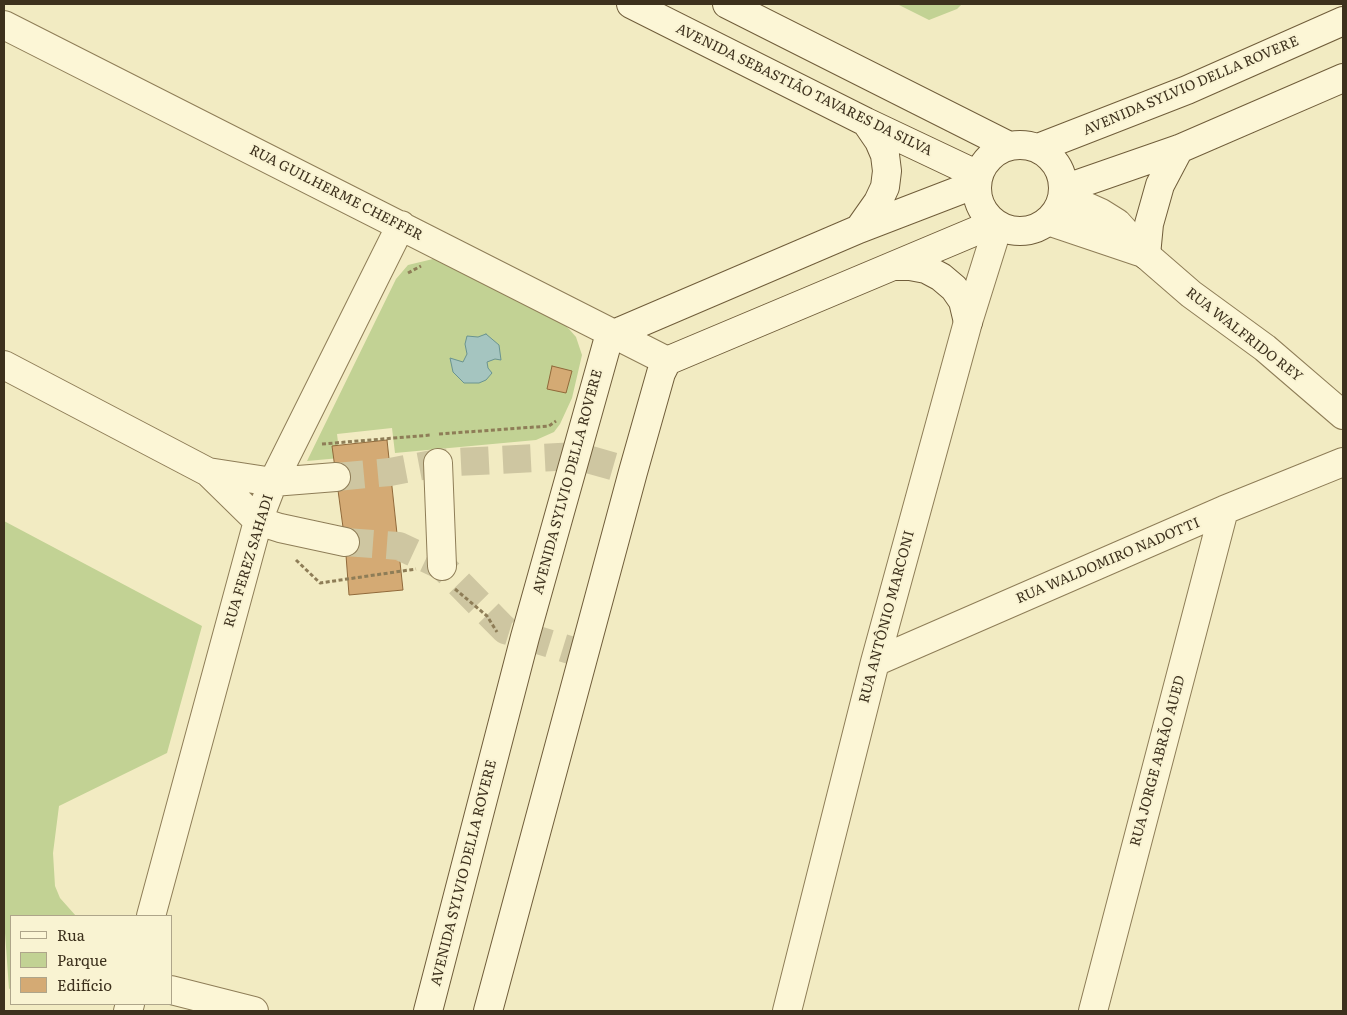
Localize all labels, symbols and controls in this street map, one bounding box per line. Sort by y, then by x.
street label: AVENIDA SEBASTIÃO TAVARES DA SILVA [673,20,935,160]
street label: AVENIDA SYLVIO DELLA ROVERE [1081,33,1301,139]
street label: RUA GUILHERME CHEFFER [246,142,426,244]
street label: RUA WALFRIDO REY [1182,284,1306,386]
street label: AVENIDA SYLVIO DELLA ROVERE [530,368,606,596]
street label: RUA FEREZ SAHADI [221,492,277,630]
street label: RUA WALDOMIRO NADOTTI [1014,515,1202,607]
street label: RUA ANTÔNIO MARCONI [856,529,918,705]
street label: RUA JORGE ABRÃO AUED [1127,674,1189,848]
street label: AVENIDA SYLVIO DELLA ROVERE [428,758,500,988]
legend [10,915,172,1005]
text: Rua [57,923,85,946]
text: Parque [57,948,107,971]
text: Edifício [57,973,112,996]

